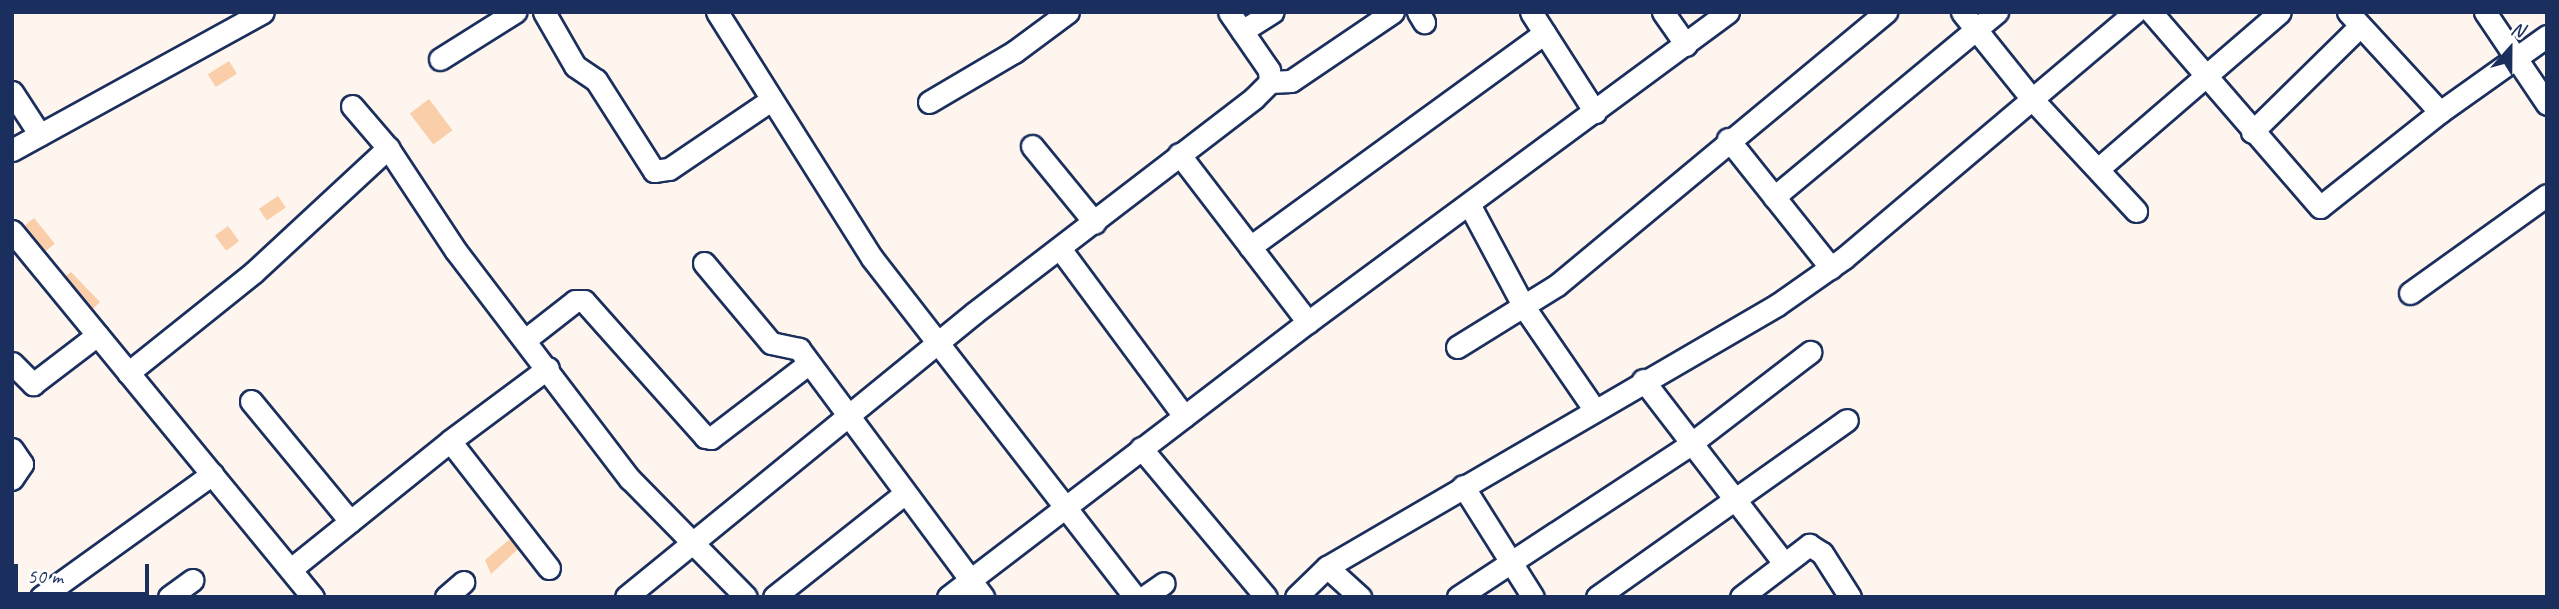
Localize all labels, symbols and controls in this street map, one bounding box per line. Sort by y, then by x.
north arrow [2475,14,2545,84]
text: N [2508,16,2527,43]
scale bar [18,550,152,594]
text: 50 m [27,563,63,589]

